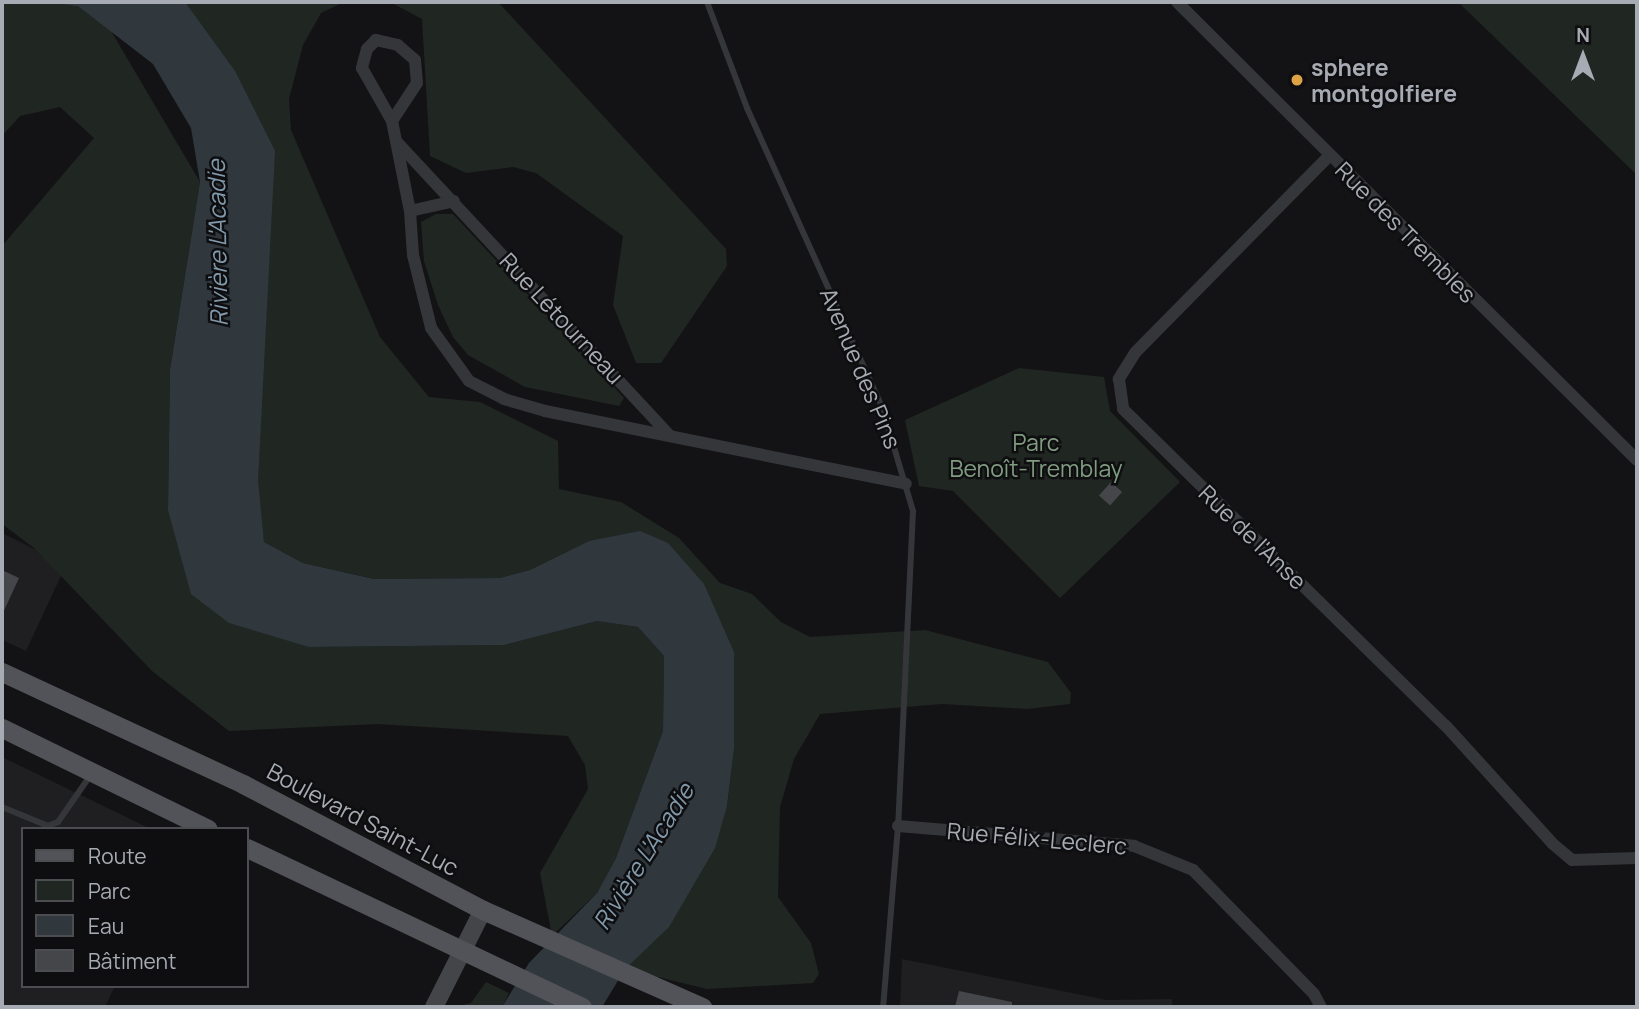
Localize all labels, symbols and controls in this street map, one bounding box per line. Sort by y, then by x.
north arrow [1548,21,1618,91]
text: N [1576,22,1590,48]
place label: sphere montgolfiere [1311,53,1457,107]
marker: sphere montgolfiere [1289,72,1305,88]
street label: Rue des Trembles [1330,156,1482,308]
water label: Rivière L'Acadie [201,159,233,327]
street label: Rue Létourneau [494,247,630,389]
street label: Avenue des Pins [815,283,907,453]
park label: Parc Benoît-Tremblay [949,428,1123,482]
street label: Rue de l'Anse [1194,479,1312,595]
street label: Boulevard Saint-Luc [263,757,463,881]
water label: Rivière L'Acadie [587,778,699,934]
street label: Rue Félix-Leclerc [946,816,1128,860]
legend [21,827,248,988]
text: Route [88,842,146,870]
text: Parc [88,877,131,905]
text: Eau [88,912,124,940]
text: Bâtiment [88,947,176,975]

